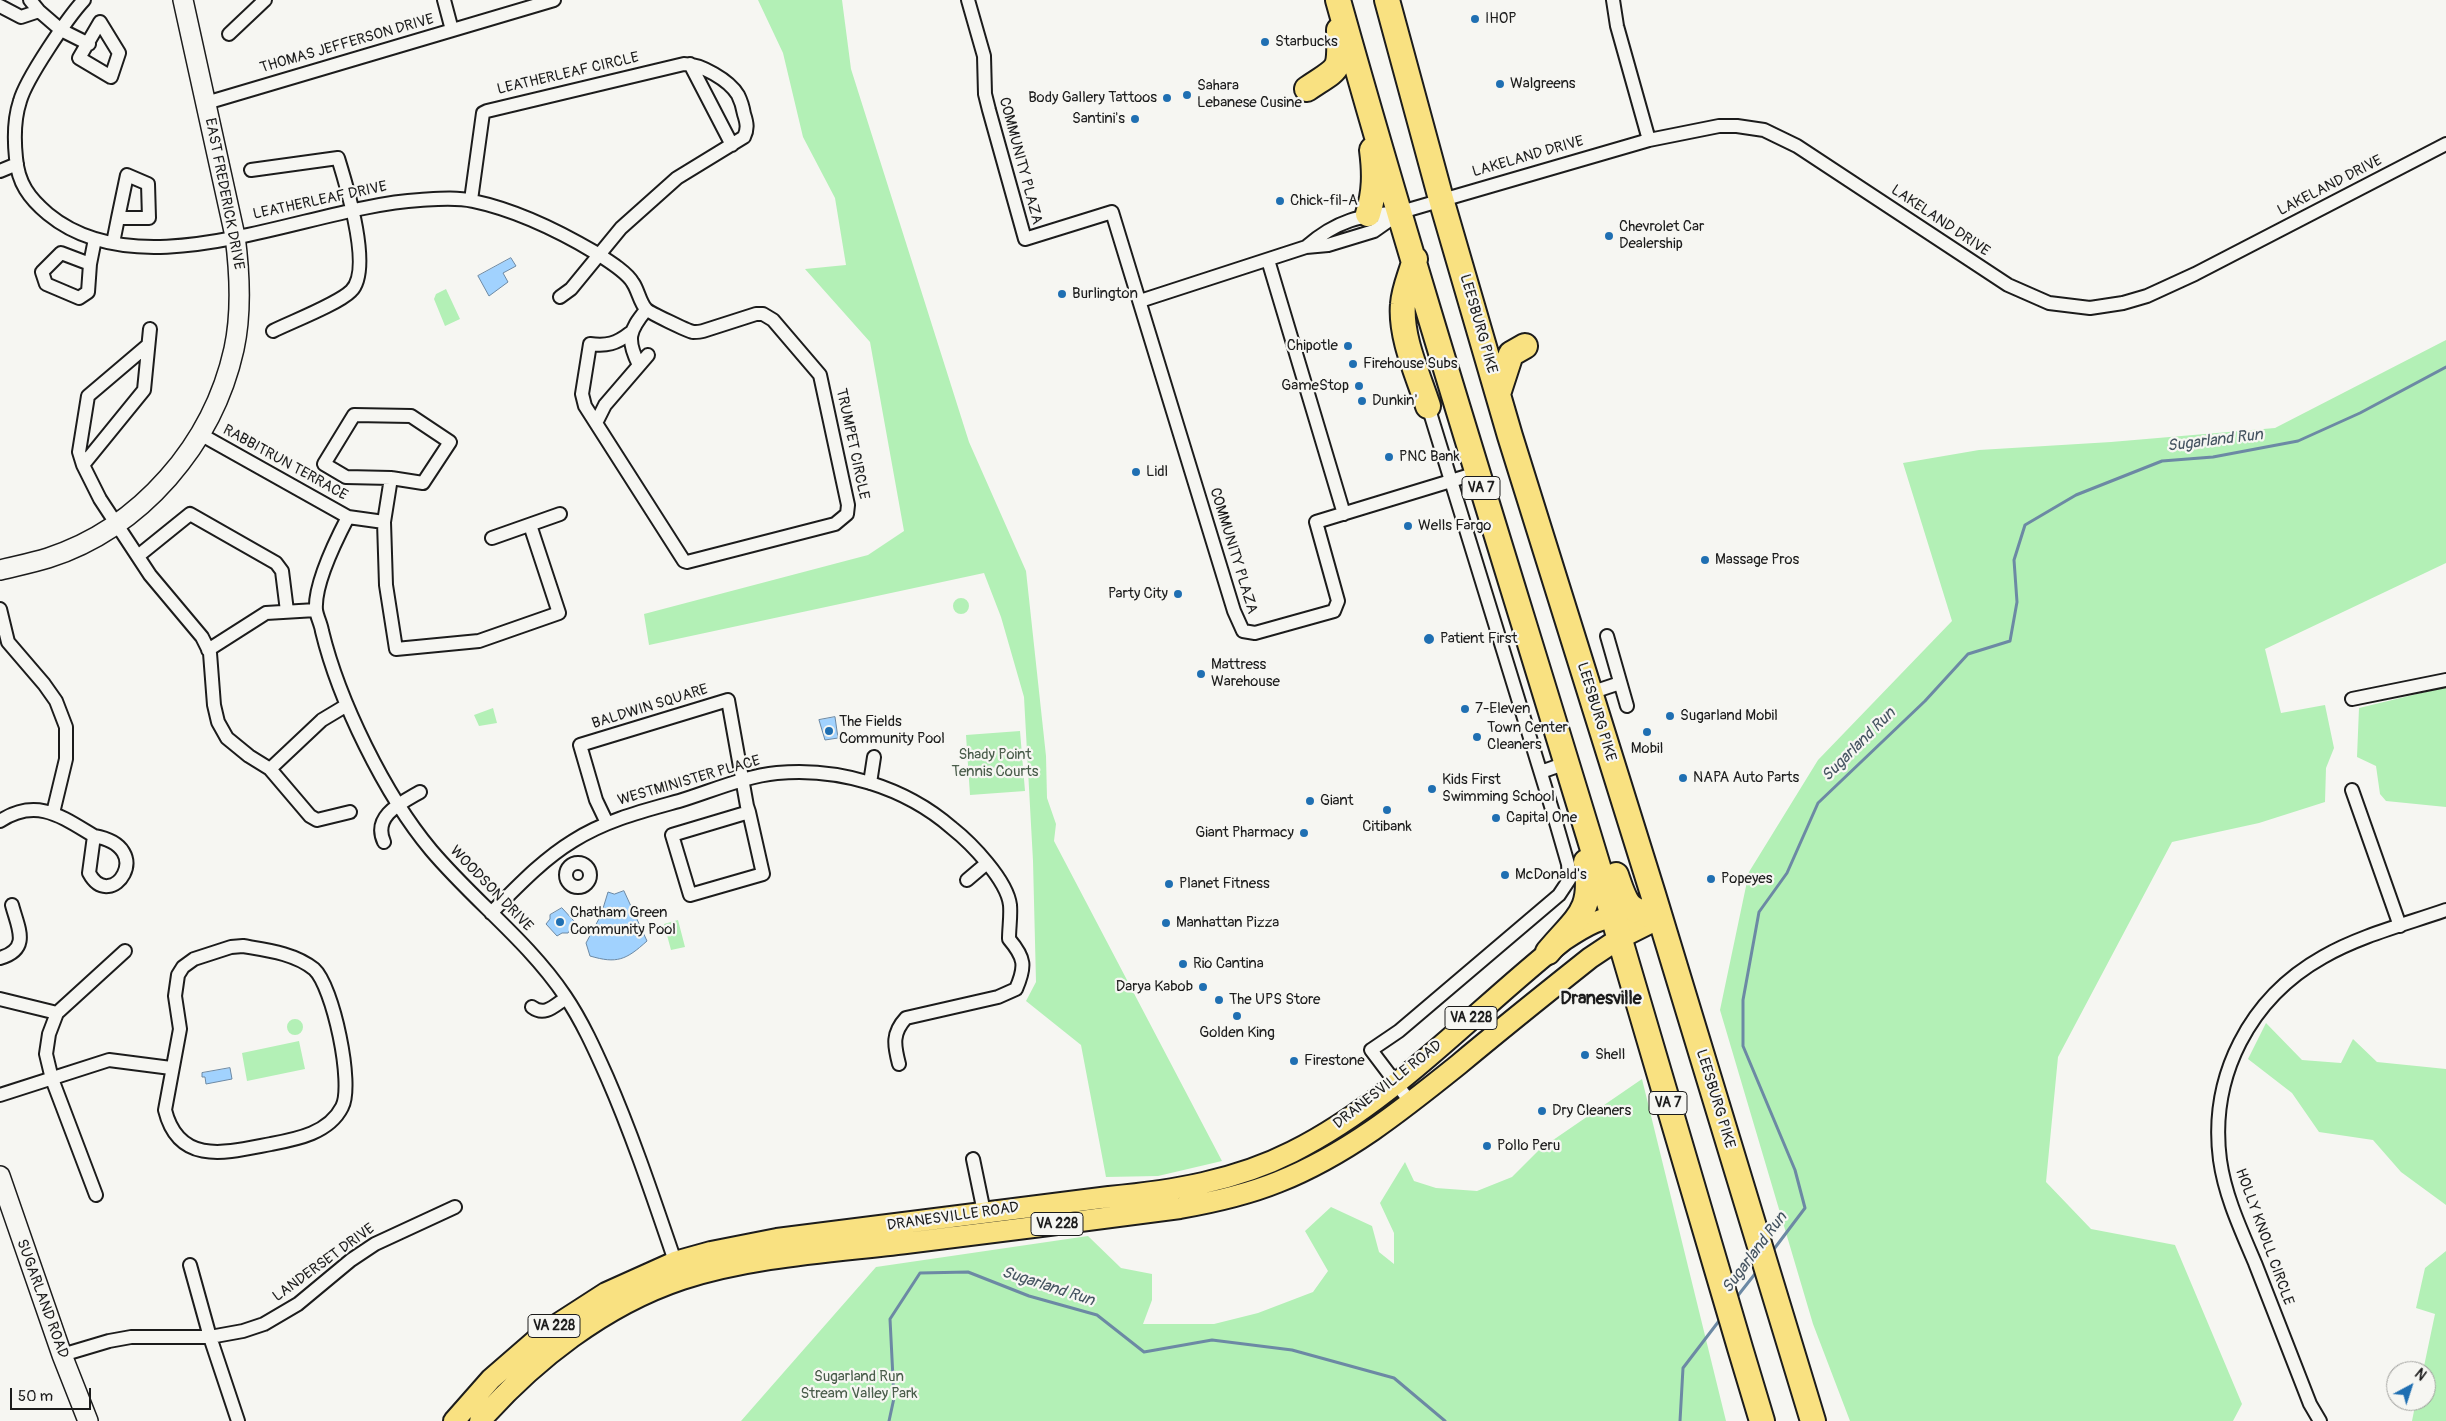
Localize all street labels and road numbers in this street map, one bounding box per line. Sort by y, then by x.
street label: THOMAS JEFFERSON DRIVE [258,11,436,77]
street label: LEATHERLEAF CIRCLE [495,49,641,99]
street label: COMMUNITY PLAZA [994,95,1046,227]
street label: EAST FREDERICK DRIVE [200,117,248,271]
street label: LAKELAND DRIVE [1470,132,1586,182]
street label: LAKELAND DRIVE [2275,152,2385,220]
street label: LEATHERLEAF DRIVE [251,178,389,224]
street label: LAKELAND DRIVE [1887,181,1993,261]
street label: LEESBURG PIKE [1455,272,1501,376]
street label: TRUMPET CIRCLE [831,387,873,501]
street label: RABBITRUN TERRACE [219,421,351,505]
road number: VA 7 [1462,476,1500,499]
street label: COMMUNITY PLAZA [1205,486,1261,616]
street label: LEESBURG PIKE [1572,660,1620,764]
street label: BALDWIN SQUARE [590,681,710,733]
street label: WESTMINISTER PLACE [616,752,762,810]
street label: WOODSON DRIVE [446,842,536,936]
road number: VA 228 [1445,1006,1497,1030]
street label: DRANESVILLE ROAD [1330,1037,1446,1133]
street label: LEESBURG PIKE [1691,1047,1739,1151]
road number: VA 7 [1649,1092,1687,1114]
street label: HOLLY KNOLL CIRCLE [2231,1166,2297,1308]
street label: DRANESVILLE ROAD [886,1199,1020,1235]
road number: VA 228 [1031,1212,1083,1236]
street label: LANDERSET DRIVE [270,1220,378,1306]
street label: SUGARLAND ROAD [12,1237,72,1361]
road number: VA 228 [528,1314,580,1338]

